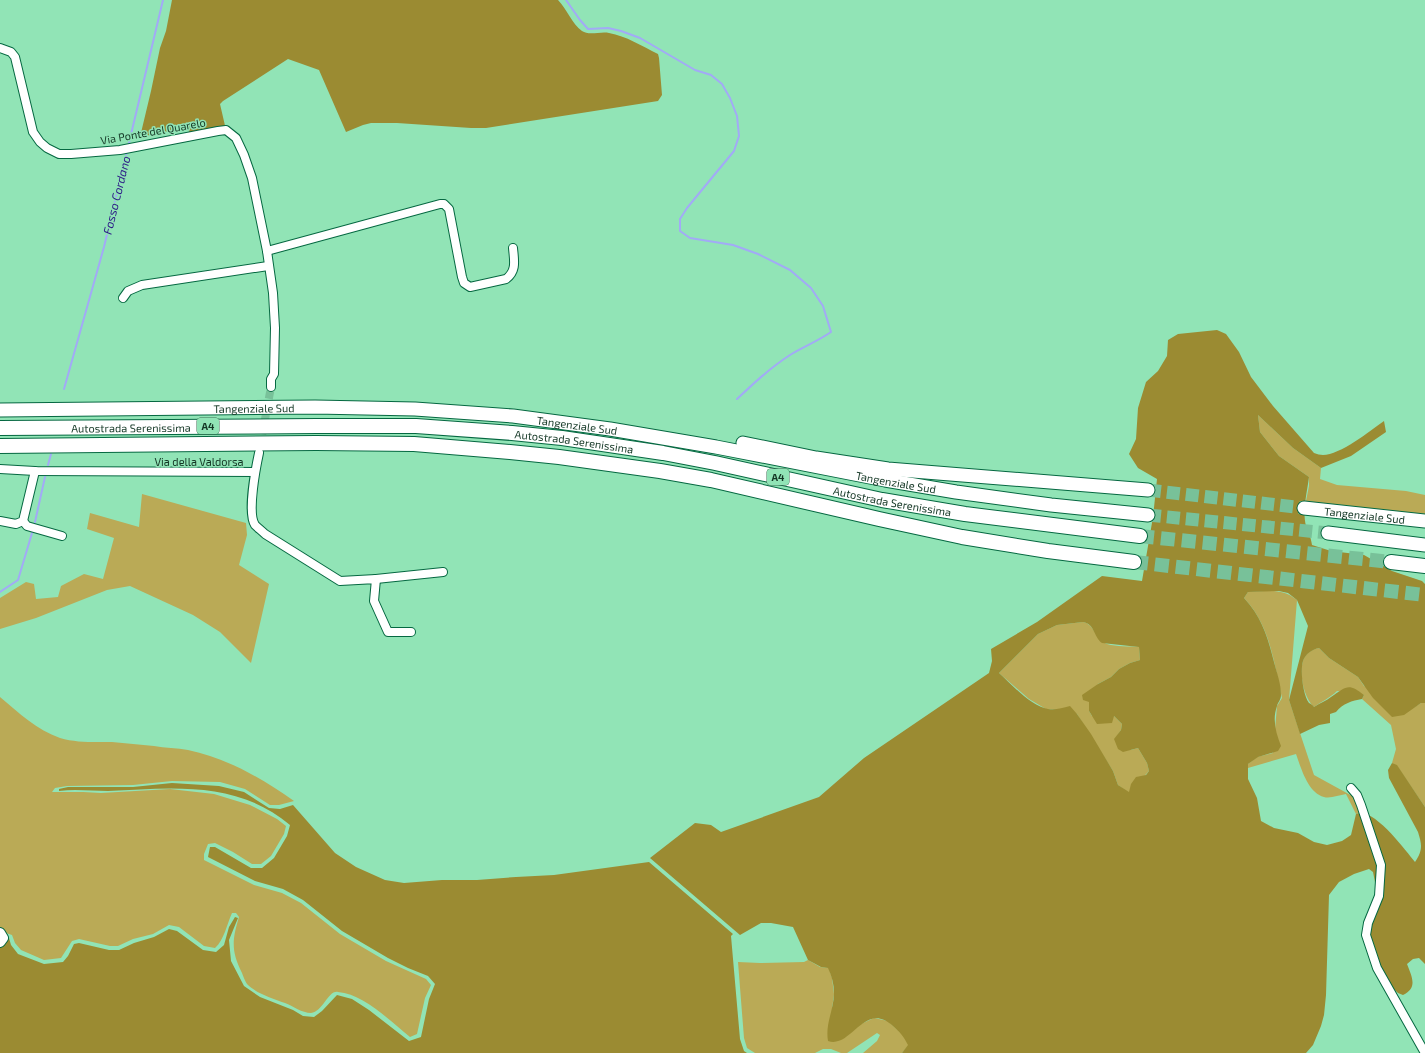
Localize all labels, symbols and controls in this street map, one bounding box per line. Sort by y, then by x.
street label: Via Ponte del Quarelo [99,115,207,148]
water label: Fosso Cordano [99,154,133,236]
street label: Tangenziale Sud [213,401,295,414]
street label: Tangenziale Sud [536,413,618,437]
road number: A4 [197,418,219,434]
street label: Autostrada Serenissima [71,420,191,434]
street label: Autostrada Serenissima [514,427,635,455]
street label: Via della Valdorsa [154,455,244,468]
street label: Tangenziale Sud [855,468,937,495]
road number: A4 [767,469,789,485]
street label: Autostrada Serenissima [832,483,952,518]
street label: Tangenziale Sud [1324,504,1406,525]

